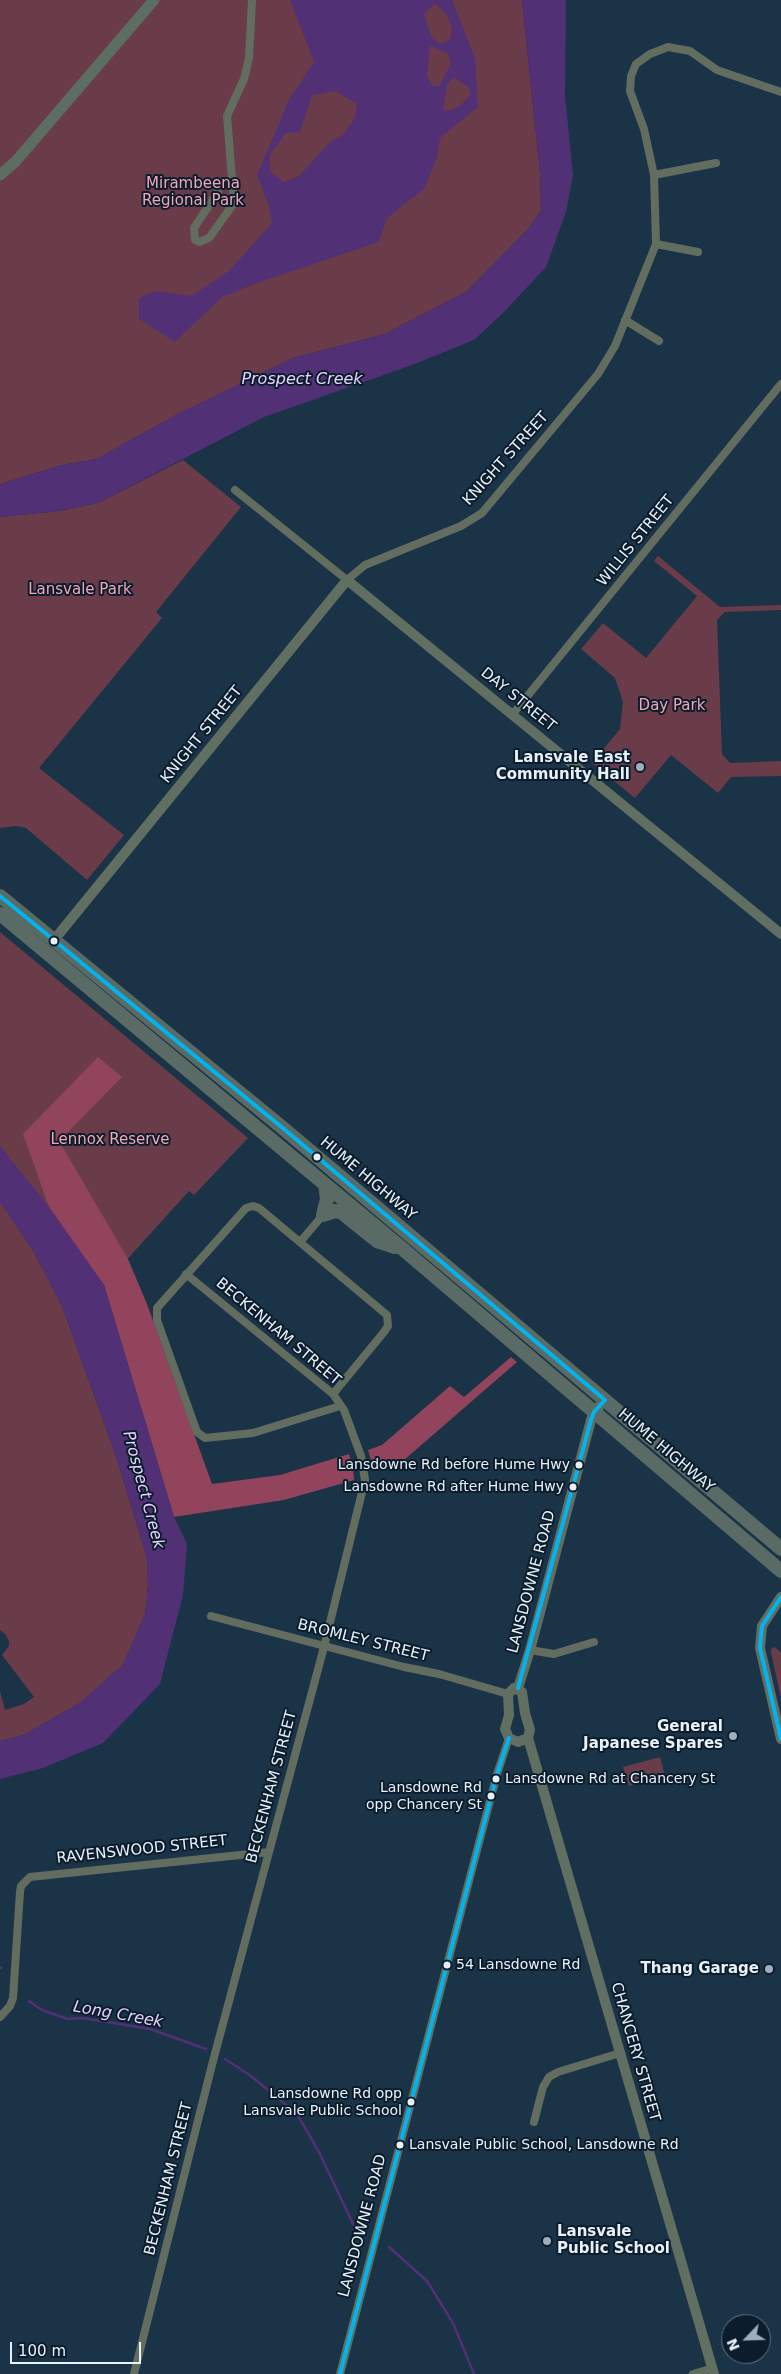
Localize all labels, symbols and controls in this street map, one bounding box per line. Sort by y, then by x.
park label: Mirambeena Regional Park [142,175,244,210]
water label: Prospect Creek [241,370,363,390]
street label: KNIGHT STREET [459,409,553,509]
street label: WILLIS STREET [594,492,678,590]
park label: Lansvale Park [28,581,132,599]
street label: DAY STREET [477,664,559,736]
street label: KNIGHT STREET [157,683,247,787]
park label: Day Park [639,697,705,715]
place label: Lansvale East Community Hall [496,749,630,784]
marker: Lansvale East Community Hall [634,761,646,773]
unlabelled marker [49,936,59,946]
park label: Lennox Reserve [51,1131,169,1149]
street label: HUME HIGHWAY [316,1133,420,1225]
unlabelled marker [312,1152,322,1162]
street label: BECKENHAM STREET [212,1275,344,1389]
street label: HUME HIGHWAY [614,1405,718,1497]
water label: Prospect Creek [118,1429,168,1551]
place label: Lansdowne Rd before Hume Hwy [338,1457,570,1473]
marker: Lansdowne Rd before Hume Hwy [574,1460,584,1470]
place label: Lansdowne Rd after Hume Hwy [344,1479,564,1495]
marker: Lansdowne Rd after Hume Hwy [568,1482,578,1492]
street label: LANSDOWNE ROAD [504,1509,560,1655]
street label: BROMLEY STREET [296,1616,430,1666]
street label: BECKENHAM STREET [243,1709,301,1865]
place label: General Japanese Spares [583,1718,723,1753]
marker: General Japanese Spares [727,1730,739,1742]
place label: Lansdowne Rd at Chancery St [505,1771,715,1787]
marker: Lansdowne Rd at Chancery St [491,1774,501,1784]
place label: Lansdowne Rd opp Chancery St [366,1780,482,1812]
marker: Lansdowne Rd opp Chancery St [486,1791,496,1801]
street label: RAVENSWOOD STREET [56,1832,228,1868]
place label: 54 Lansdowne Rd [456,1957,580,1973]
marker: 54 Lansdowne Rd [442,1960,452,1970]
place label: Thang Garage [640,1960,759,1978]
marker: Thang Garage [763,1963,775,1975]
street label: CHANCERY STREET [607,1980,663,2124]
water label: Long Creek [72,1998,164,2032]
place label: Lansdowne Rd opp Lansvale Public School [243,2086,402,2118]
marker: Lansdowne Rd opp Lansvale Public School [406,2097,416,2107]
street label: BECKENHAM STREET [141,2101,197,2257]
place label: Lansvale Public School, Lansdowne Rd [409,2137,679,2153]
marker: Lansvale Public School, Lansdowne Rd [395,2140,405,2150]
street label: LANSDOWNE ROAD [335,2153,391,2299]
place label: Lansvale Public School [557,2223,670,2258]
marker: Lansvale Public School [541,2235,553,2247]
north arrow [721,2314,771,2364]
scale bar [12,2332,144,2364]
text: N [724,2336,743,2353]
text: 100 m [18,2342,66,2360]

